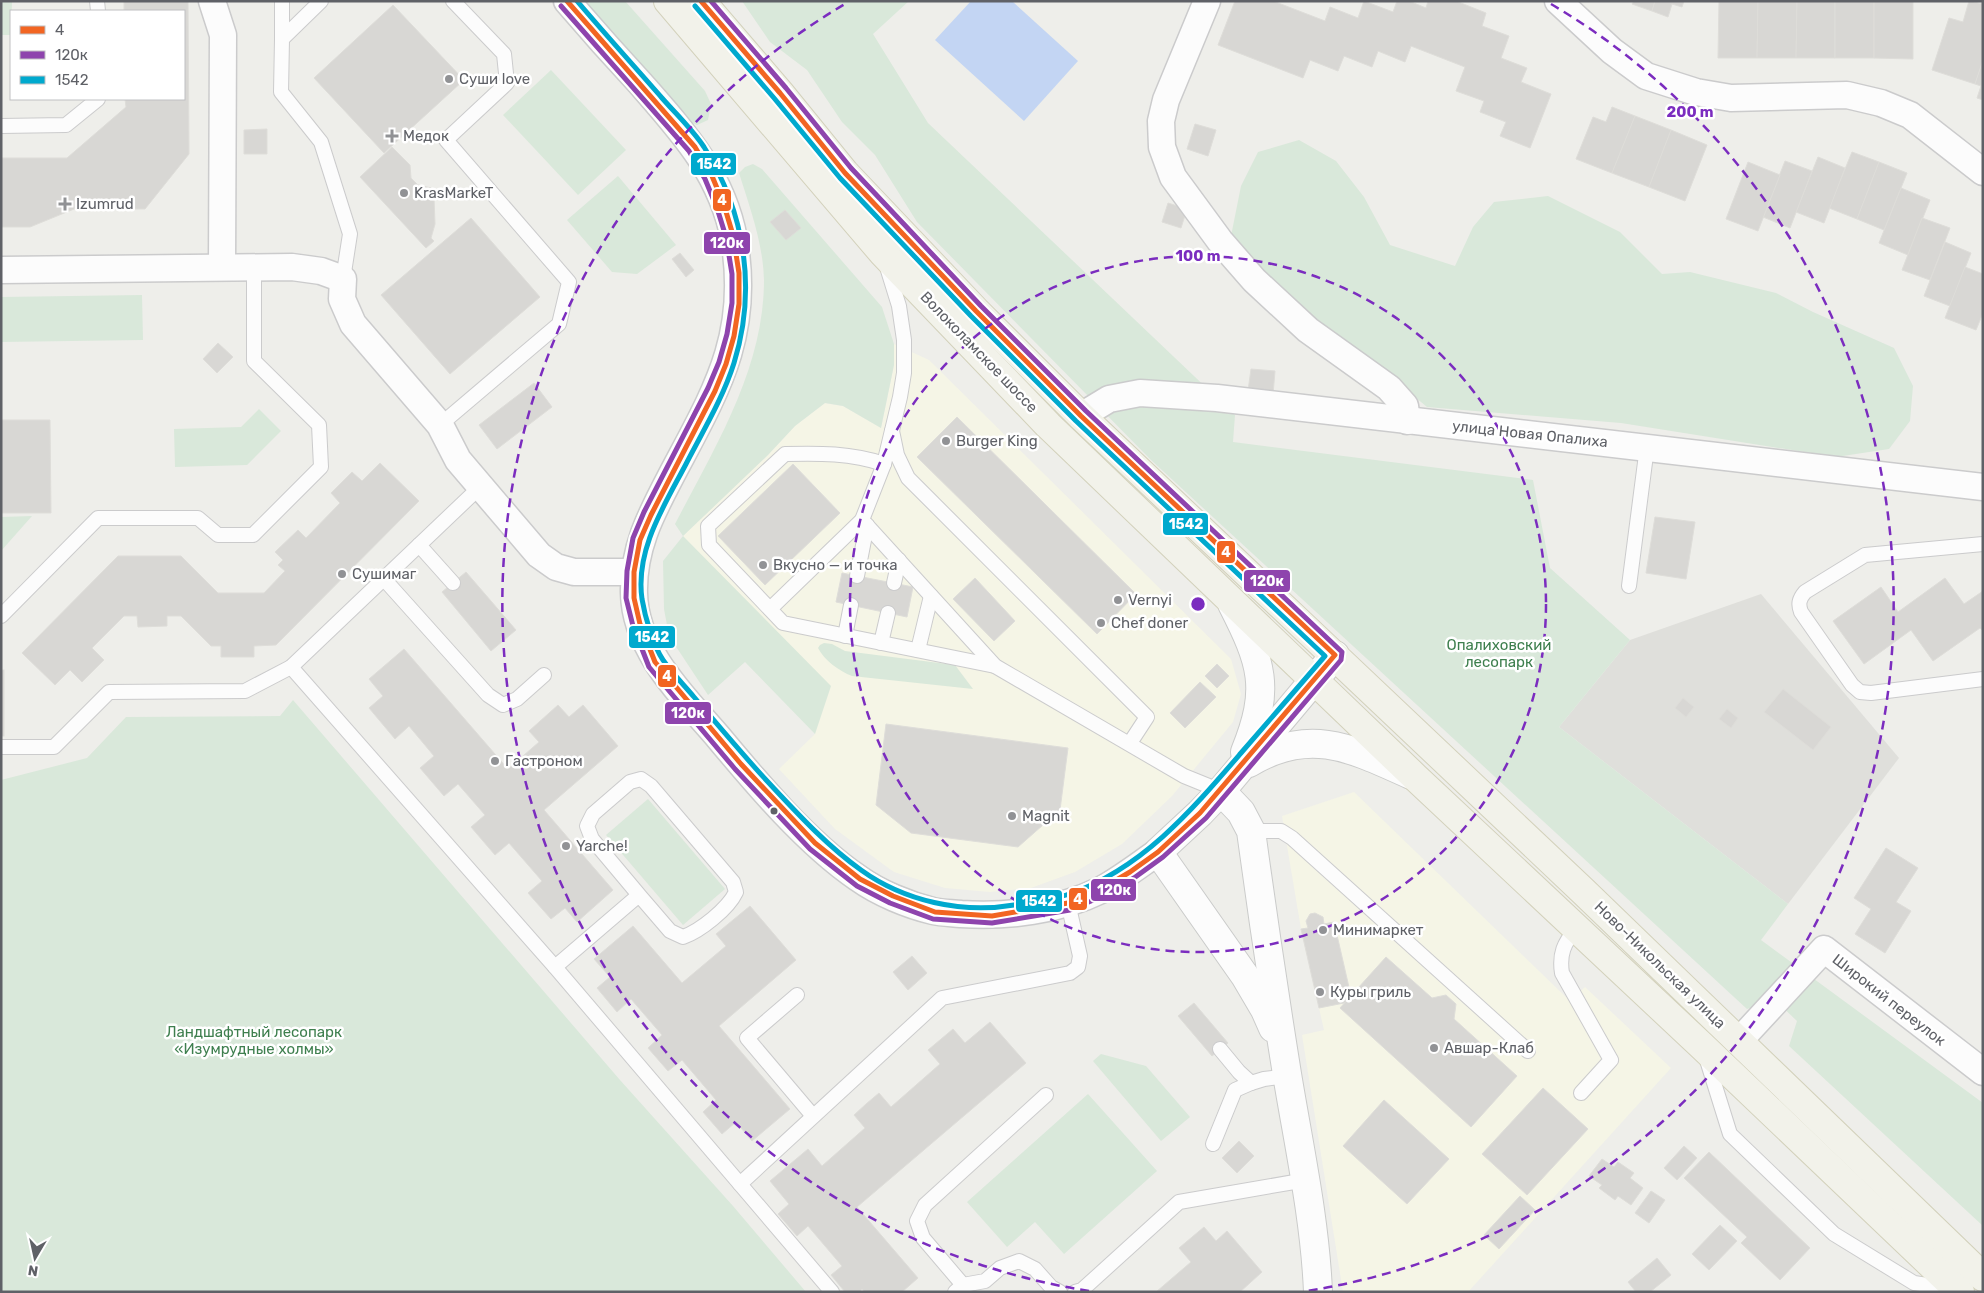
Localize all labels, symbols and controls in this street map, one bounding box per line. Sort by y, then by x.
legend [10,10,185,100]
text: 4 [55,21,64,39]
text: 120к [55,46,88,64]
place label: Суши love [459,70,530,88]
text: 1542 [55,71,89,89]
marker: Суши love [443,73,455,85]
text: 200 m [1666,103,1714,121]
place label: Медок [403,127,449,145]
marker: Медок [385,129,399,143]
line badge: 1542 [690,152,737,176]
text: 1542 [697,156,731,173]
place label: KrasMarkeT [414,184,494,202]
marker: KrasMarkeT [398,187,410,199]
line badge: 4 [712,188,732,212]
text: 4 [717,192,727,209]
place label: Izumrud [76,195,134,213]
marker: Izumrud [58,197,72,211]
line badge: 120к [703,231,751,255]
text: 120к [710,235,745,252]
text: 100 m [1176,247,1220,265]
street label: Волоколамское шоссе [917,288,1041,416]
street label: улица Новая Опалиха [1451,417,1609,451]
place label: Burger King [956,432,1038,450]
marker: Burger King [940,435,952,447]
line badge: 1542 [1162,512,1209,536]
text: 1542 [1169,516,1203,533]
line badge: 4 [1216,540,1236,564]
text: 4 [1221,544,1231,561]
place label: Вкусно — и точка [773,556,898,574]
marker: Вкусно — и точка [757,559,769,571]
place label: Сушимаг [352,565,417,583]
marker: Сушимаг [336,568,348,580]
line badge: 120к [1243,569,1291,593]
text: 120к [1250,573,1285,590]
place label: Vernyi [1128,591,1172,609]
marker: Vernyi [1112,594,1124,606]
centre of rings [1189,595,1207,613]
place label: Chef doner [1111,614,1189,632]
marker: Chef doner [1095,617,1107,629]
line badge: 1542 [628,625,676,649]
text: 1542 [635,629,669,646]
park label: Опалиховский лесопарк [1447,636,1551,671]
line badge: 4 [657,664,677,688]
text: 4 [662,668,672,685]
line badge: 120к [664,701,712,725]
text: 120к [671,705,706,722]
place label: Гастроном [505,752,583,770]
marker: Гастроном [489,755,501,767]
unlabelled marker [769,806,779,816]
place label: Magnit [1022,807,1070,825]
marker: Magnit [1006,810,1018,822]
place label: Yarche! [576,837,628,855]
marker: Yarche! [560,840,572,852]
line badge: 120к [1090,878,1137,902]
text: 120к [1097,882,1132,899]
line badge: 4 [1068,887,1088,911]
line badge: 1542 [1015,889,1063,913]
text: 4 [1073,891,1083,908]
text: 1542 [1022,893,1056,910]
street label: Ново-Никольская улица [1591,898,1729,1032]
place label: Минимаркет [1333,921,1424,939]
marker: Минимаркет [1317,924,1329,936]
street label: Широкий переулок [1829,950,1949,1050]
place label: Куры гриль [1330,983,1412,1001]
marker: Куры гриль [1314,986,1326,998]
park label: Ландшафтный лесопарк «Изумрудные холмы» [166,1023,342,1058]
place label: Авшар-Клаб [1444,1039,1534,1057]
marker: Авшар-Клаб [1428,1042,1440,1054]
north arrow [10,1233,60,1283]
text: N [27,1261,39,1280]

